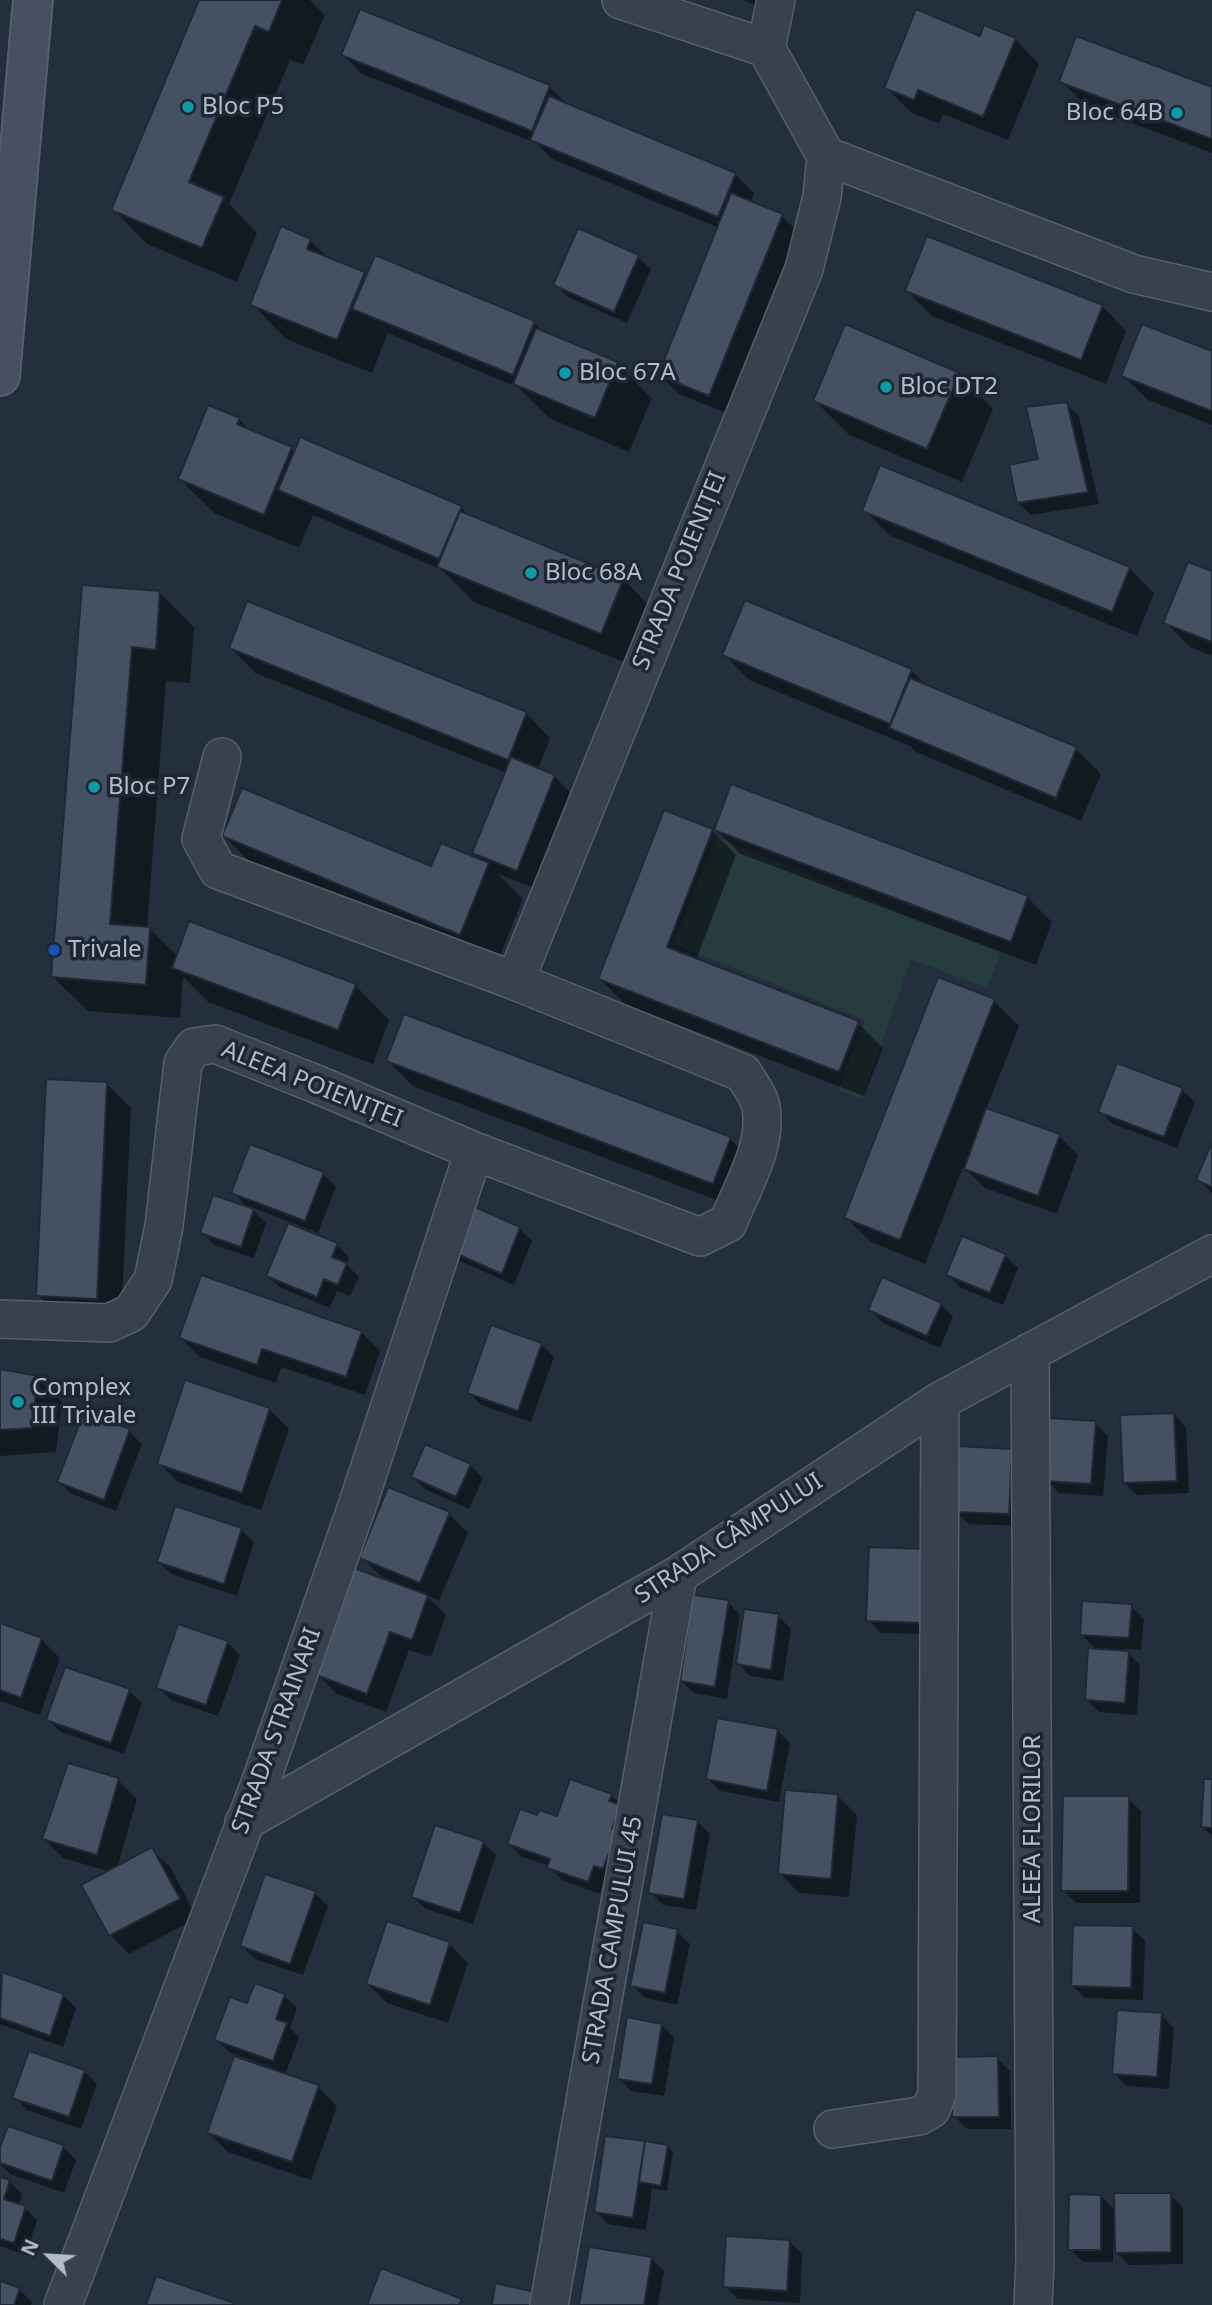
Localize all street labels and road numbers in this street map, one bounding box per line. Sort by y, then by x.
street label: STRADA POIENIȚEI [627,468,733,674]
street label: ALEEA POIENIȚEI [218,1036,406,1134]
street label: STRADA CÂMPULUI [630,1468,828,1610]
street label: STRADA STRAINARI [226,1624,328,1838]
street label: ALEEA FLORILOR [1019,1735,1047,1923]
street label: STRADA CAMPULUI 45 [577,1814,649,2066]

